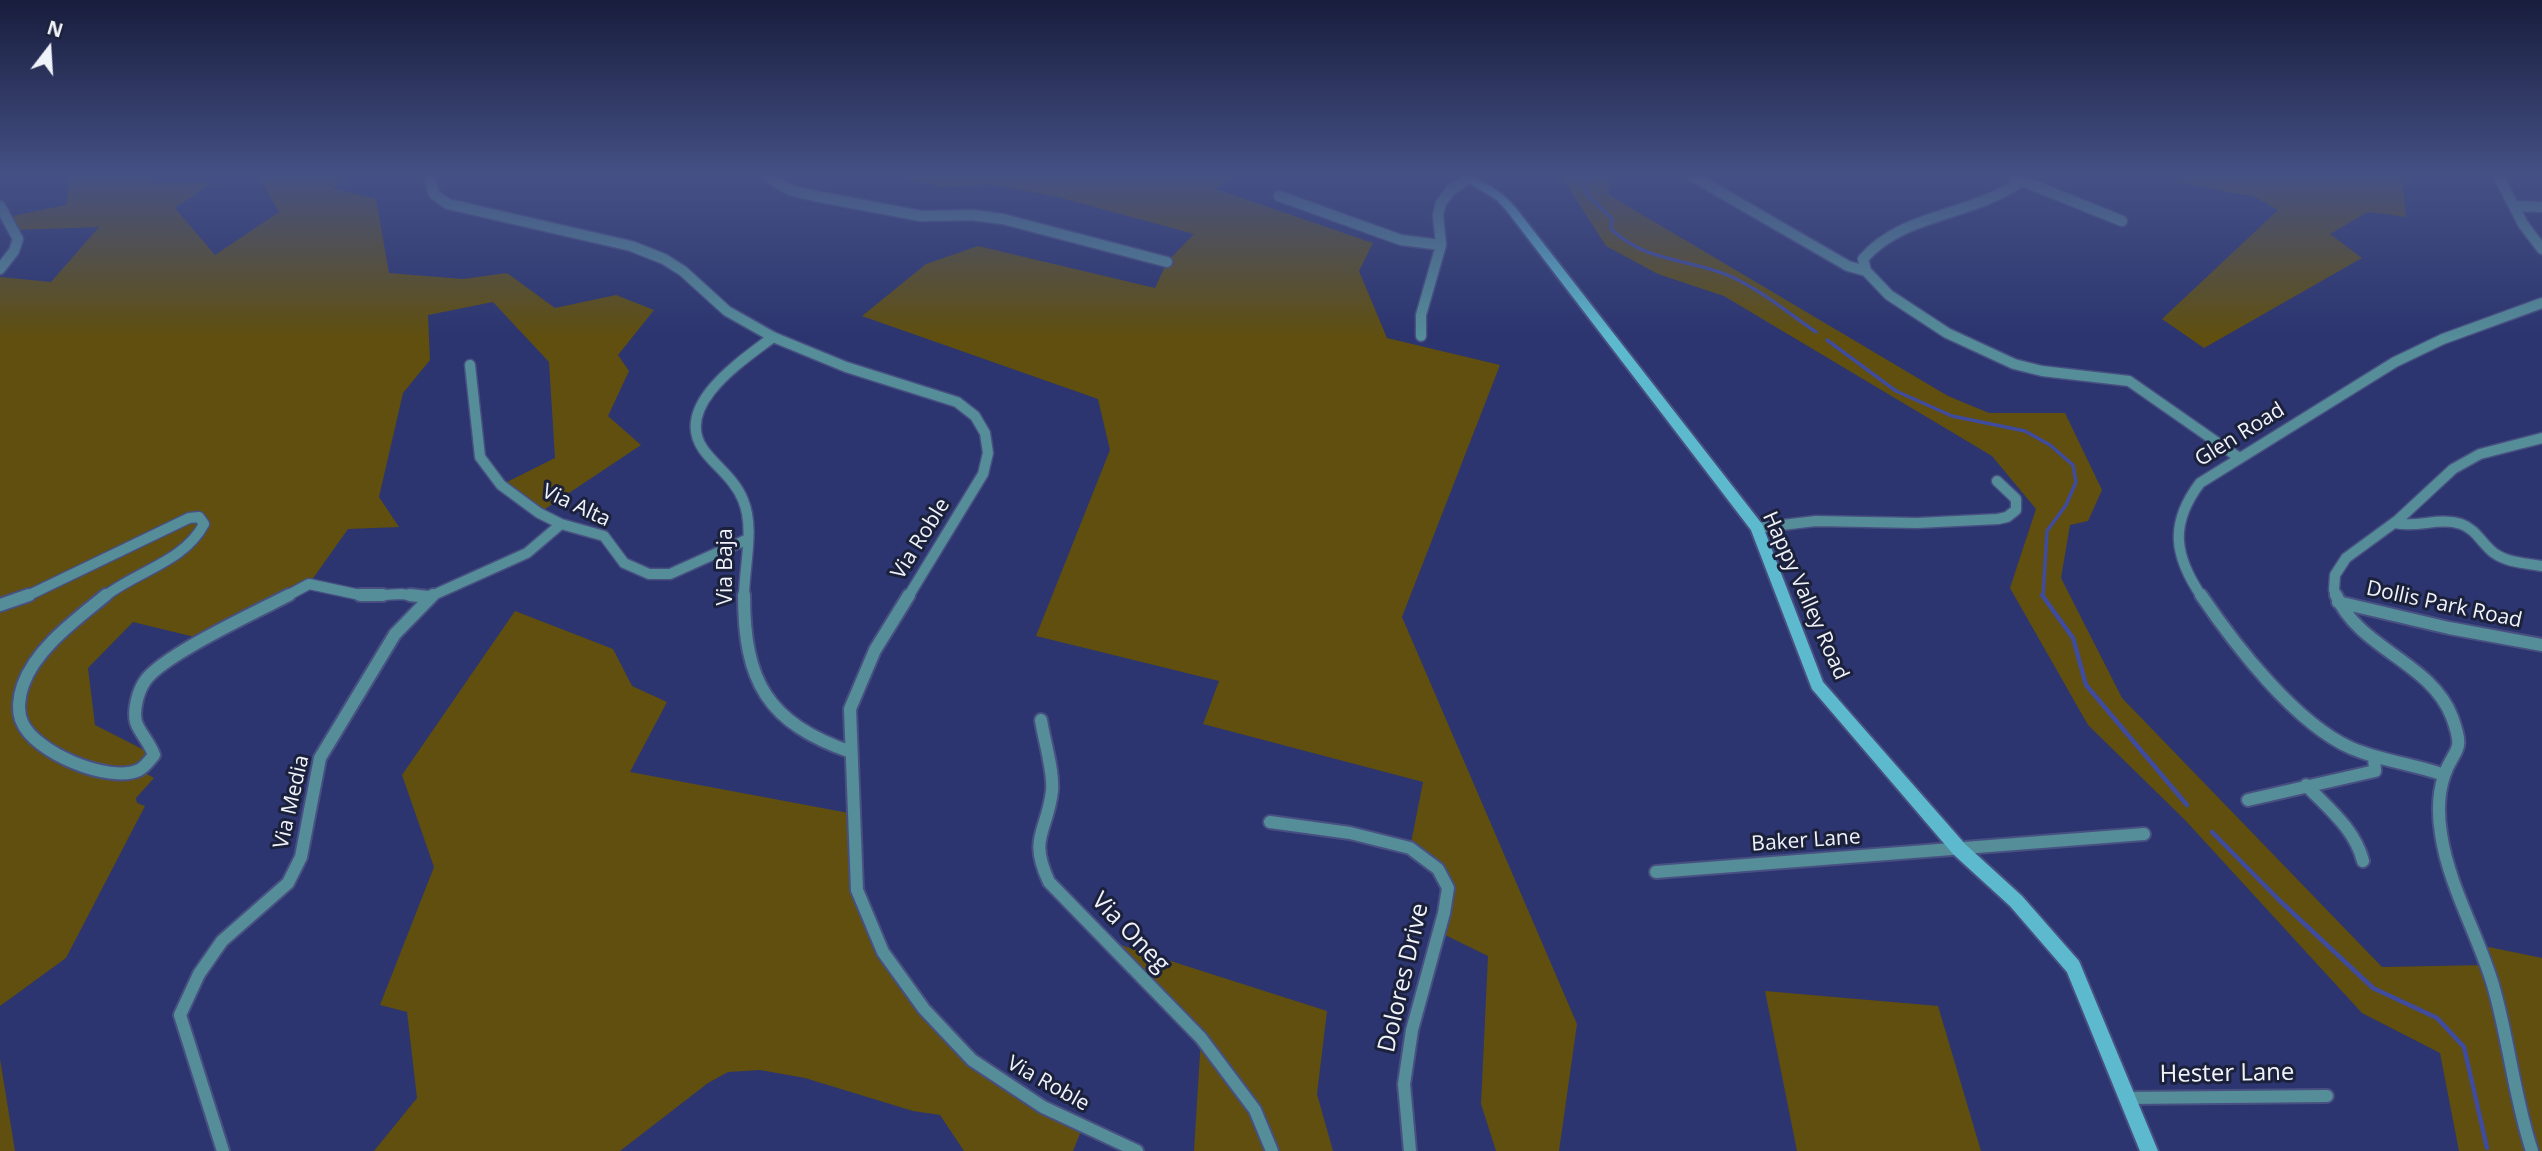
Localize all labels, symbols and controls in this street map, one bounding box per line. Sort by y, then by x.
north arrow [14,14,84,84]
text: N [44,14,66,44]
street label: Glen Road [2191,398,2289,472]
street label: Via Alta [538,479,614,533]
street label: Via Roble [886,494,956,584]
street label: Happy Valley Road [1757,508,1853,684]
street label: Via Baja [713,528,739,606]
street label: Dollis Park Road [2364,576,2524,634]
street label: Via Media [269,753,315,851]
street label: Baker Lane [1751,825,1861,857]
street label: Via Oneg [1085,887,1175,979]
street label: Dolores Drive [1373,901,1435,1055]
street label: Via Roble [1002,1051,1094,1117]
street label: Hester Lane [2159,1058,2295,1090]

